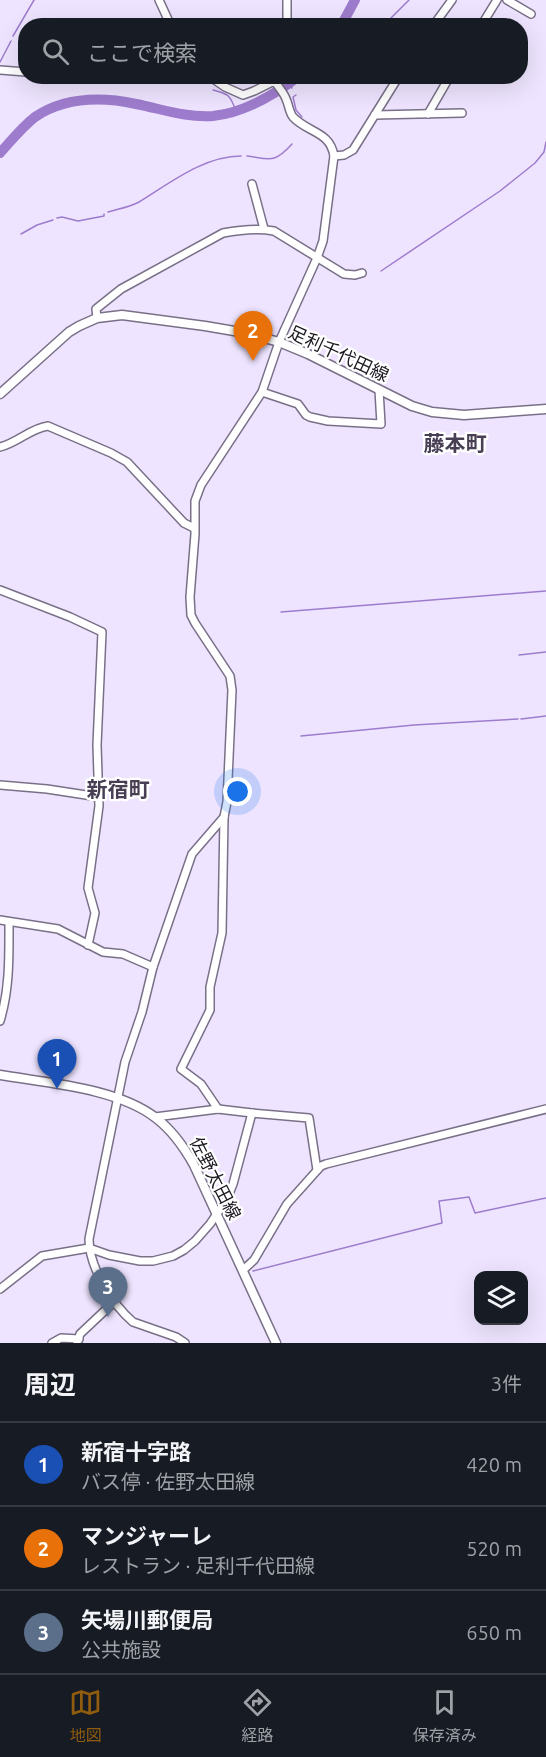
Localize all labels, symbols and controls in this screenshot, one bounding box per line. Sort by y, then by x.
search box [18,18,528,84]
icon: search [39,35,72,68]
text: ここで検索 [87,40,197,65]
pin: 2 [234,312,272,361]
street label: 足利千代田線 [286,321,392,385]
district label: 藤本町 [424,431,487,455]
district label: 新宿町 [87,777,150,801]
your location [223,777,252,806]
pin: 1 [38,1040,76,1089]
street label: 佐野太田線 [187,1133,245,1223]
pin: 3 [88,1268,128,1317]
map controls [474,1271,528,1325]
button: layers [474,1271,528,1325]
text: 周辺 [24,1370,76,1399]
text: 3件 [491,1372,522,1395]
text: 新宿十字路 [81,1439,191,1464]
text: 1 [38,1453,49,1476]
text: 420 m [466,1453,522,1476]
text: バス停 · 佐野太田線 [81,1470,255,1493]
text: マンジャーレ [81,1523,212,1548]
text: 2 [38,1537,49,1560]
text: 520 m [466,1537,522,1560]
text: レストラン · 足利千代田線 [81,1554,315,1577]
text: 矢場川郵便局 [81,1607,213,1632]
text: 3 [38,1621,49,1644]
text: 650 m [466,1621,522,1644]
text: 公共施設 [81,1638,161,1661]
tab: 地図 [69,1686,102,1746]
tab: 経路 [241,1686,274,1746]
tab: 保存済み [413,1686,477,1746]

